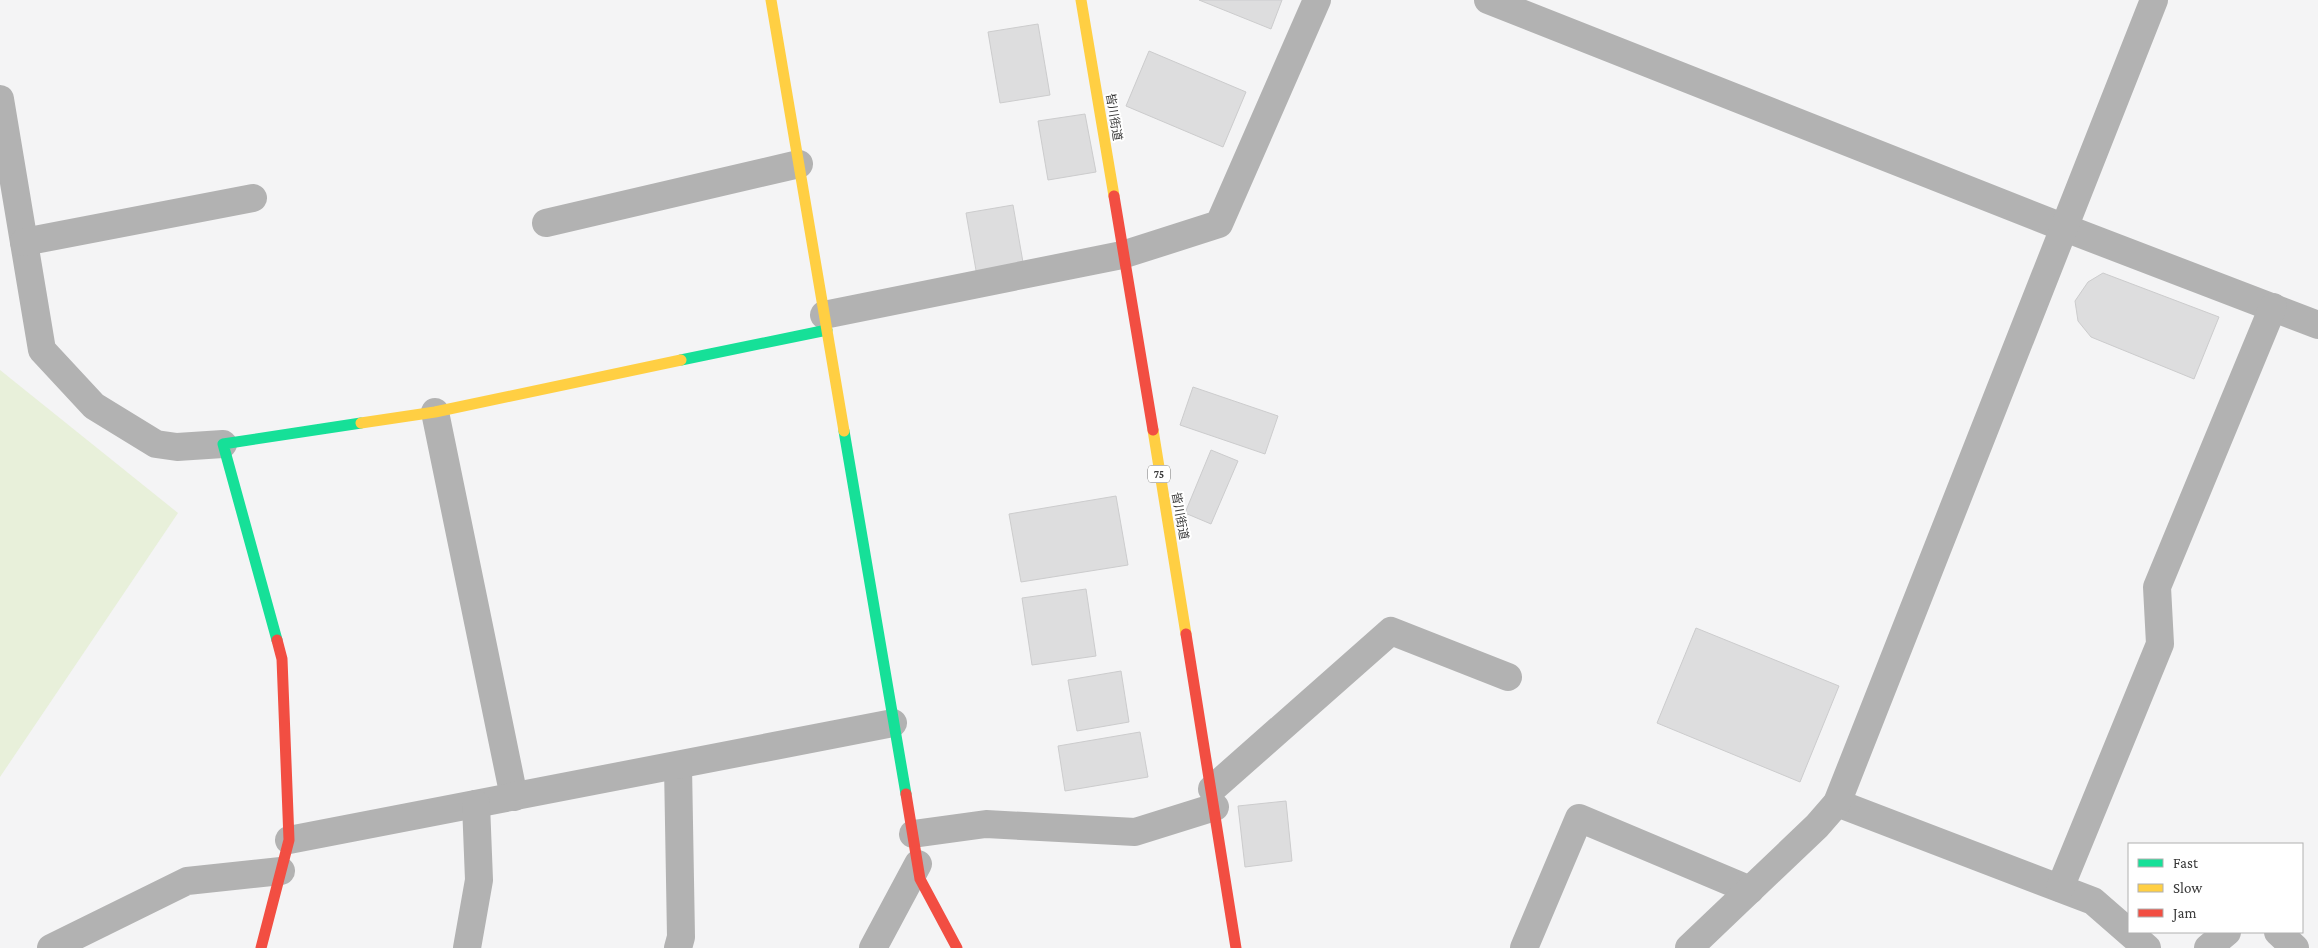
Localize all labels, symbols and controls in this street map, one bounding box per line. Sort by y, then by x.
street label: 皆川街道 [1103,92,1125,142]
road number: 75 [1148,466,1170,482]
street label: 皆川街道 [1169,491,1191,541]
legend [2128,843,2303,933]
text: Fast [2173,855,2199,871]
text: Slow [2173,880,2203,896]
text: Jam [2171,905,2196,922]

